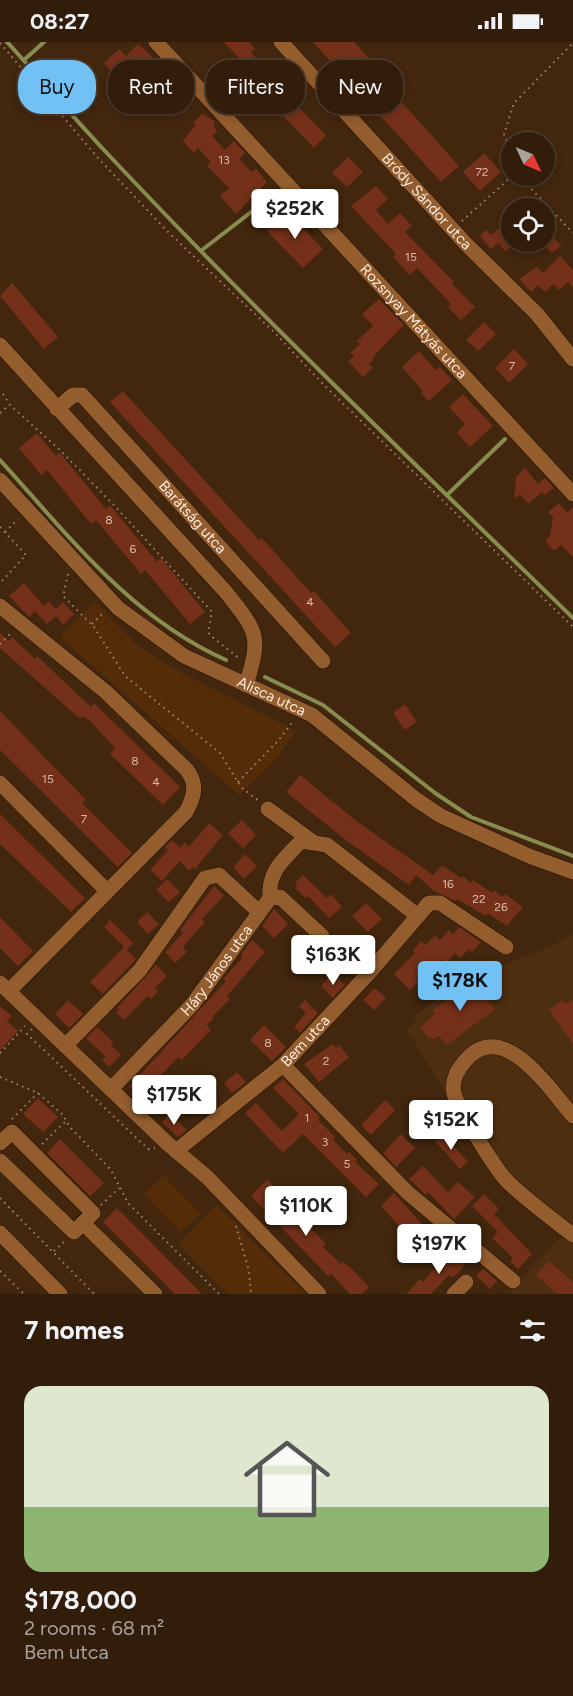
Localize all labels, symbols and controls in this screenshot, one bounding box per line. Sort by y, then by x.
text: 08:27 [30,8,89,35]
chip: Buy [18,60,96,114]
chip: Rent [108,60,194,114]
chip: Filters [206,60,305,114]
chip: New [317,60,403,114]
north arrow [501,132,555,186]
map controls [501,132,555,252]
street label: Bródy Sándor utca [378,149,475,254]
house number: 13 [218,153,230,167]
house number: 72 [475,165,489,179]
pin: $252K [253,189,337,240]
text: $252K [265,196,325,220]
button: locate [501,198,555,252]
house number: 15 [405,250,417,264]
street label: Rozsnyay Mátyás utca [356,260,471,382]
house number: 7 [509,359,516,373]
street label: Barátság utca [155,477,230,557]
house number: 8 [105,513,113,527]
house number: 6 [130,542,137,556]
house number: 4 [306,595,314,609]
street label: Alisca utca [234,673,308,720]
house number: 8 [131,754,139,768]
house number: 15 [42,772,54,786]
house number: 4 [152,775,160,789]
house number: 7 [81,812,88,826]
house number: 16 [442,877,454,891]
house number: 22 [472,892,486,906]
house number: 26 [494,900,508,914]
street label: Háry János utca [177,922,256,1020]
pin: $163K [291,935,375,986]
text: $163K [305,942,361,966]
pin: $178K [418,961,502,1012]
text: $178K [432,968,488,992]
street label: Bem utca [277,1012,334,1070]
house number: 8 [264,1036,272,1050]
house number: 2 [323,1054,329,1068]
pin: $175K [132,1075,216,1126]
text: $175K [146,1082,202,1106]
pin: $152K [409,1100,493,1151]
text: $152K [423,1107,479,1131]
house number: 1 [305,1111,309,1125]
house number: 3 [322,1135,328,1149]
house number: 5 [344,1157,351,1171]
pin: $110K [264,1186,348,1237]
text: $110K [279,1193,333,1217]
pin: $197K [397,1224,481,1275]
text: $197K [411,1231,467,1255]
text: 7 homes [24,1314,124,1346]
icon: filters [516,1314,549,1347]
icon: home [233,1425,341,1533]
text: $178,000 [24,1584,137,1616]
text: 2 rooms · 68 m² [24,1616,164,1640]
text: Bem utca [24,1640,109,1664]

